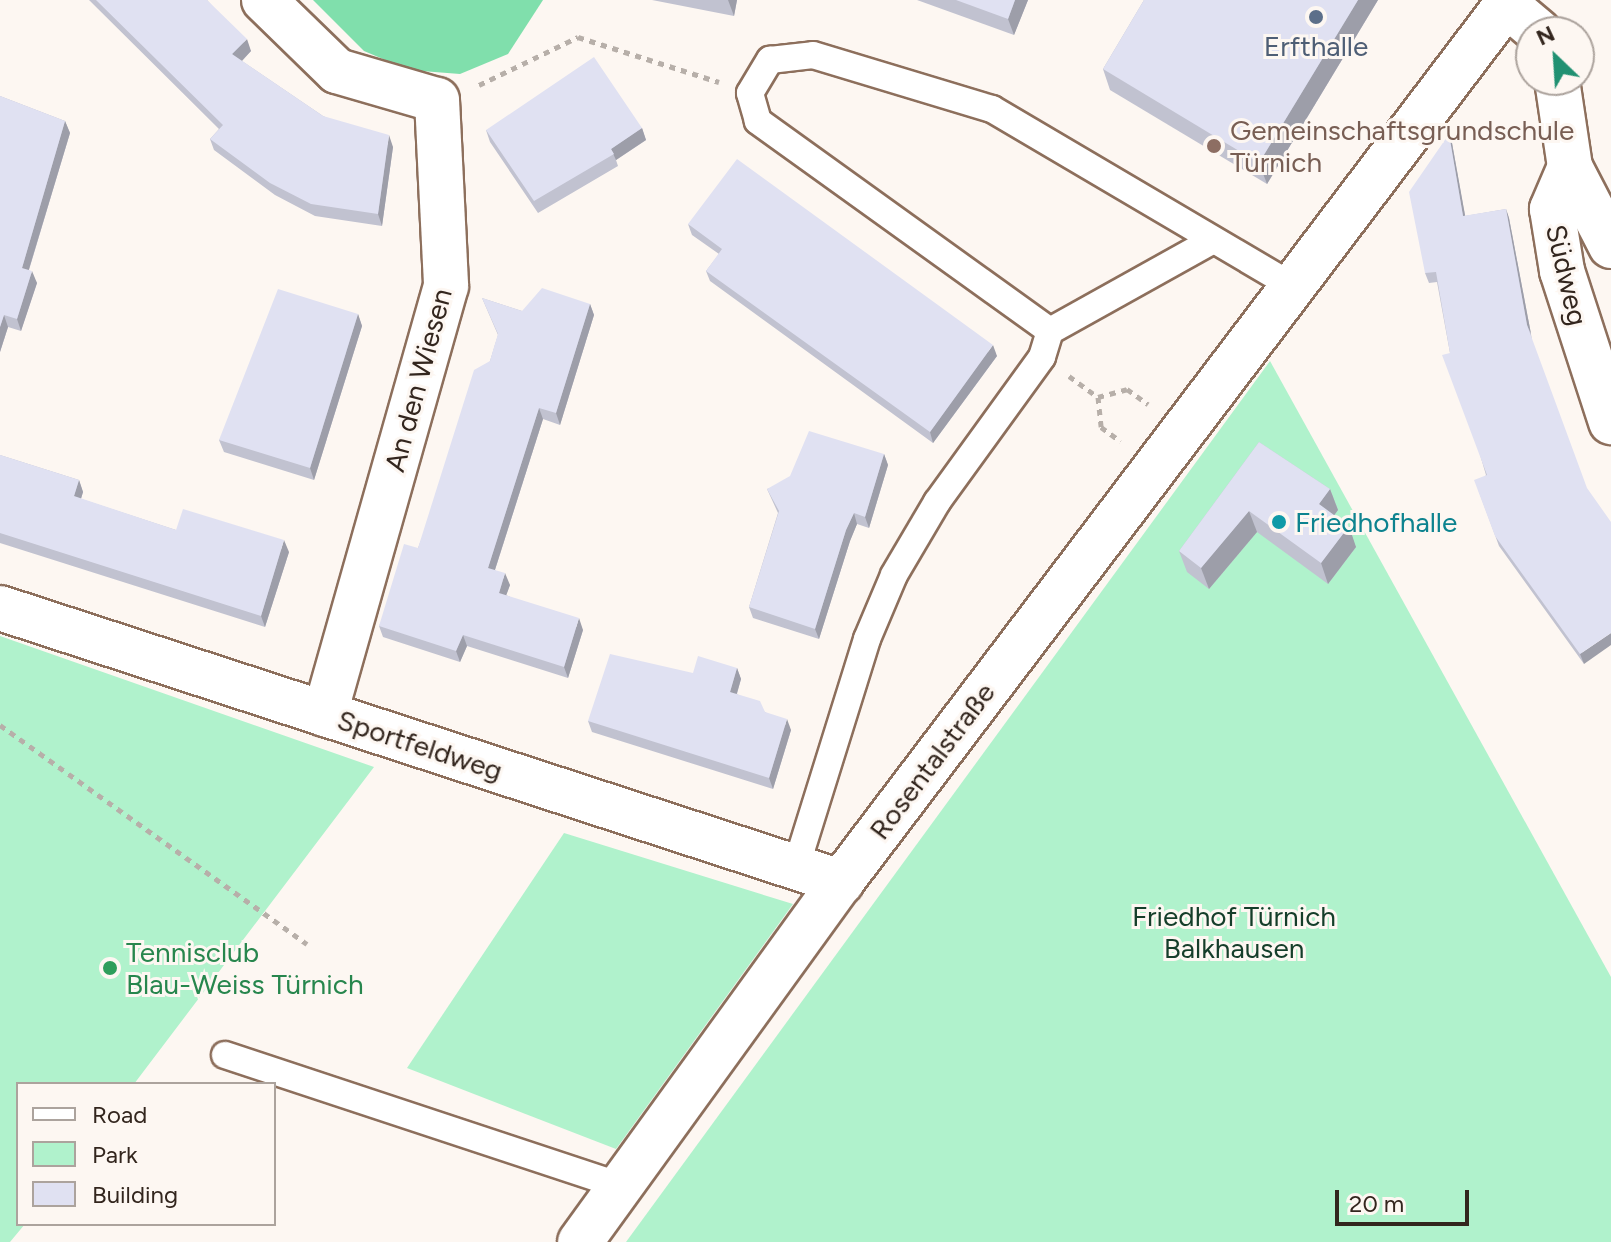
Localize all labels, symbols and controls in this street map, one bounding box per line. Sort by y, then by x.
marker: Erfthalle [1307,8,1325,26]
north arrow [1515,16,1595,96]
text: N [1532,20,1559,51]
place label: Erfthalle [1264,29,1368,63]
place label: Gemeinschaftsgrundschule Türnich [1230,113,1574,179]
marker: Gemeinschaftsgrundschule Türnich [1205,137,1223,155]
street label: Südweg [1539,221,1595,329]
street label: An den Wiesen [377,285,459,475]
place label: Friedhofhalle [1295,505,1457,539]
marker: Friedhofhalle [1270,513,1288,531]
street label: Rosentalstraße [862,676,1002,846]
street label: Sportfeldweg [333,703,507,787]
park label: Friedhof Türnich Balkhausen [1132,899,1336,965]
place label: Tennisclub Blau-Weiss Türnich [126,935,364,1001]
marker: Tennisclub Blau-Weiss Türnich [101,959,119,977]
legend [16,1082,276,1226]
text: Road [92,1100,147,1129]
text: Park [92,1140,138,1169]
scale bar [1339,1174,1473,1224]
text: Building [92,1180,178,1209]
text: 20 m [1349,1189,1404,1218]

